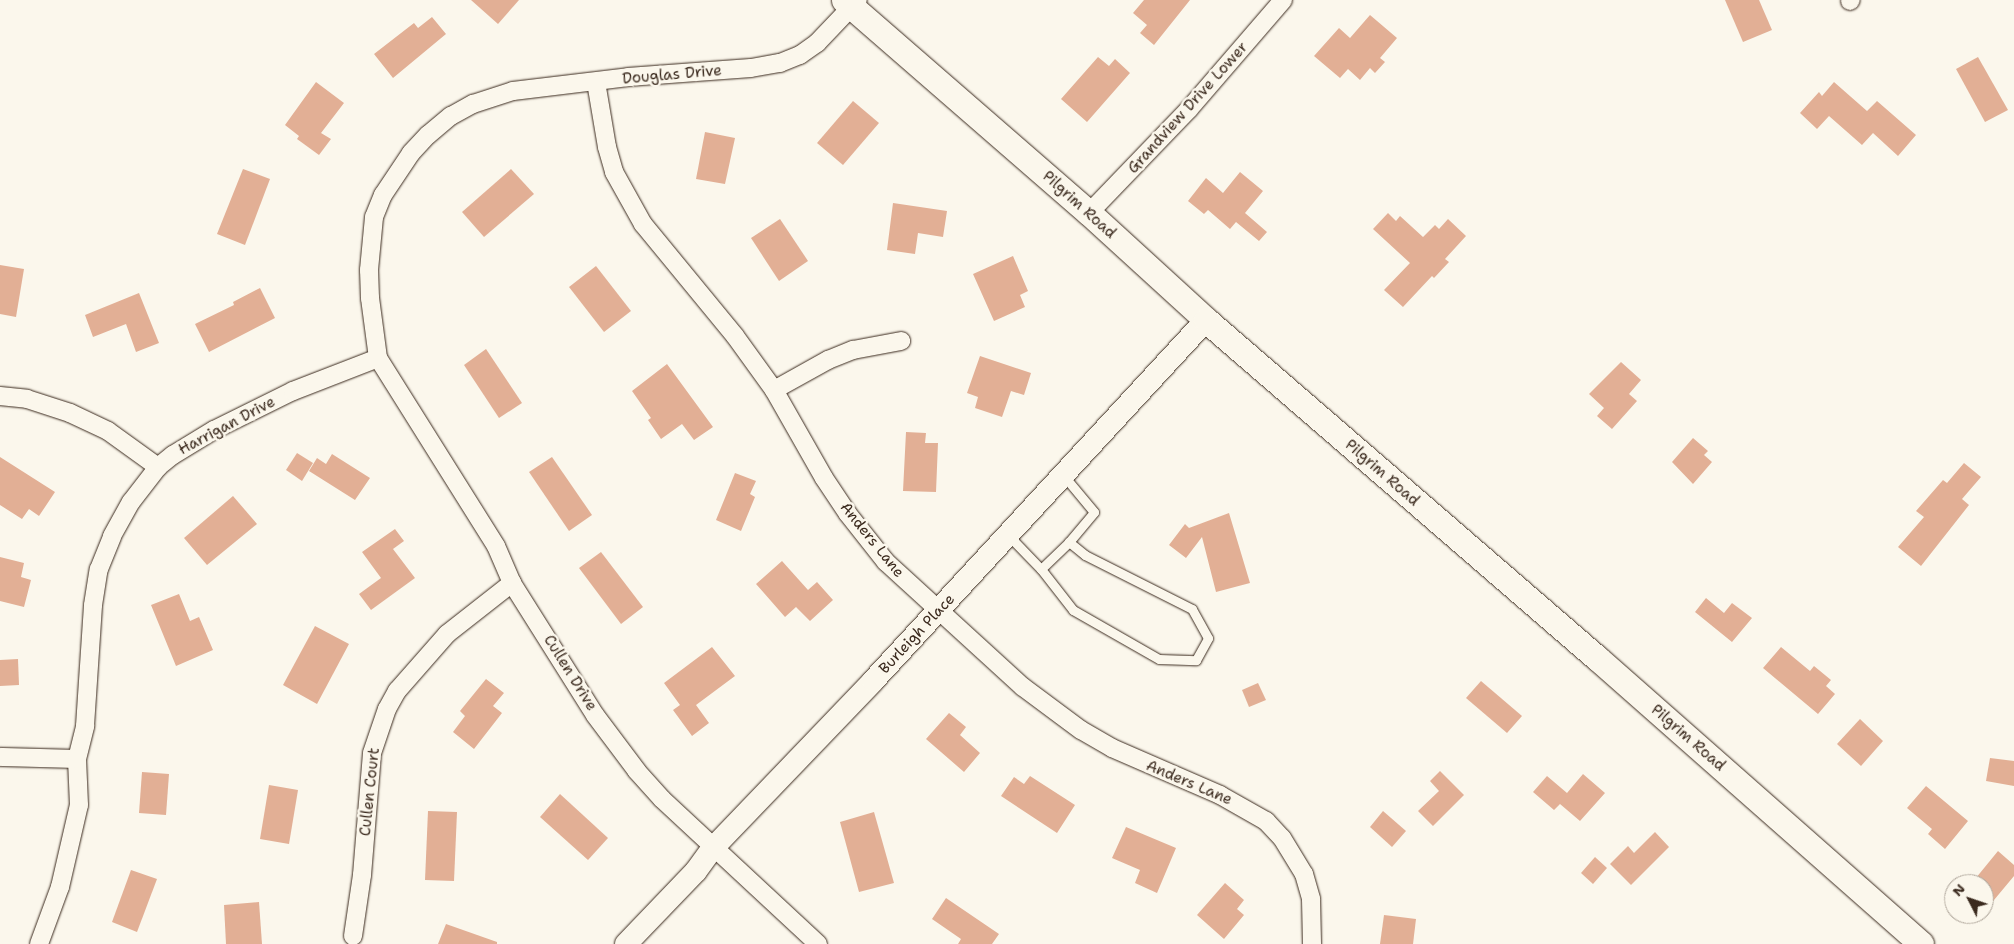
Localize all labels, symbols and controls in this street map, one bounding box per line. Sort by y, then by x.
street label: Grandview Drive Lower [1124,39,1252,177]
street label: Douglas Drive [622,62,722,88]
street label: Pilgrim Road [1039,167,1119,243]
street label: Harrigan Drive [176,393,278,459]
street label: Pilgrim Road [1341,436,1423,510]
street label: Anders Lane [836,499,908,581]
street label: Burleigh Place [875,590,959,678]
street label: Cullen Drive [540,632,600,714]
street label: Pilgrim Road [1647,701,1729,775]
street label: Cullen Court [356,747,384,837]
street label: Anders Lane [1143,757,1235,809]
north arrow [1944,874,1994,924]
text: N [1948,880,1969,900]

